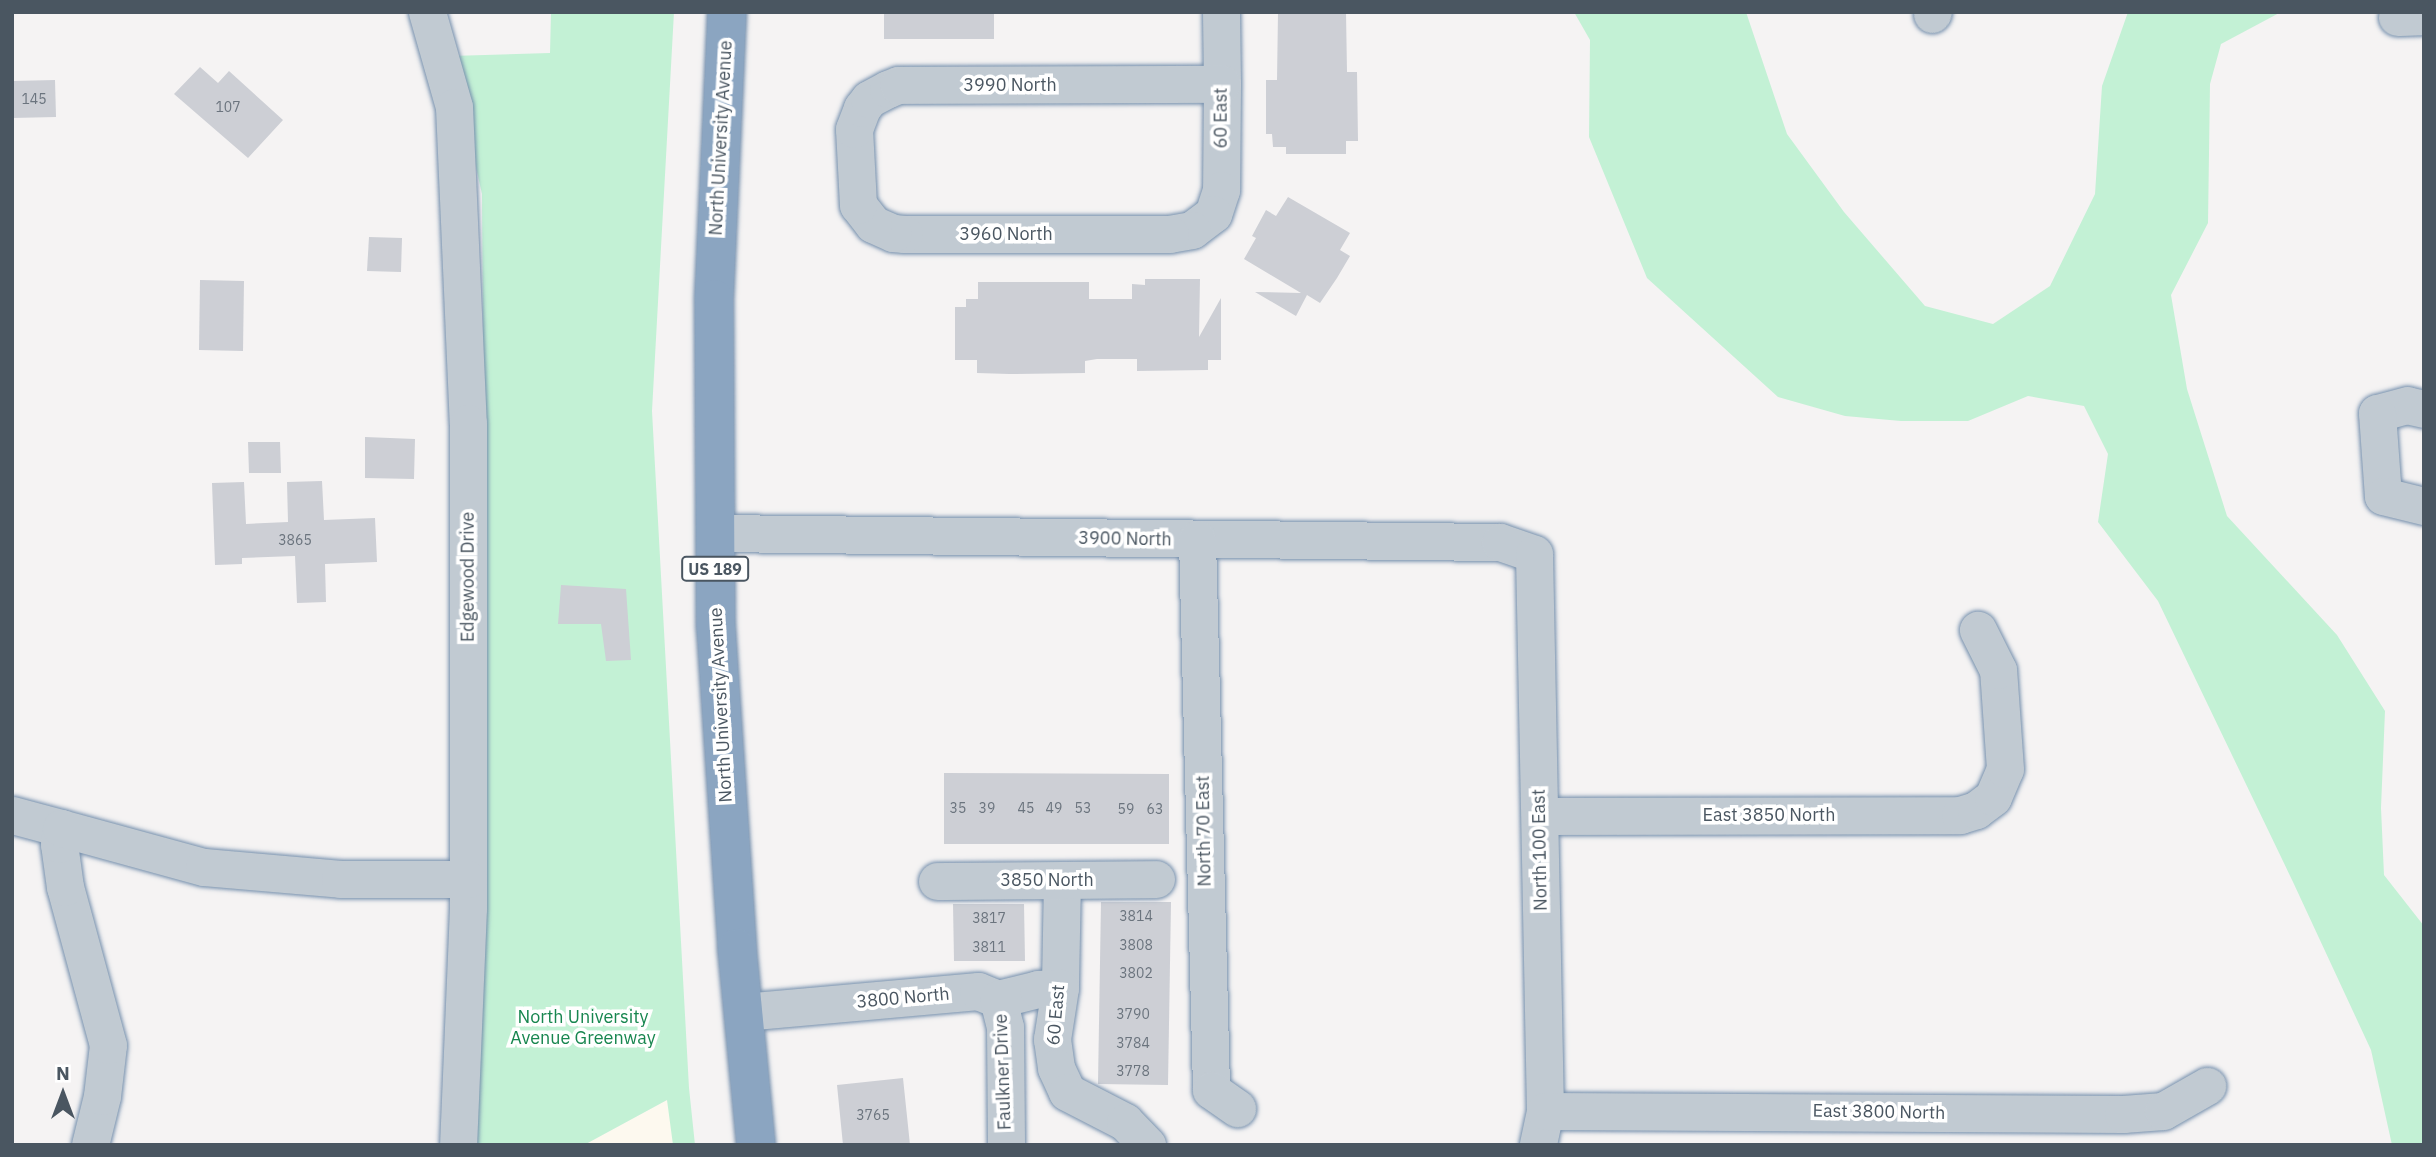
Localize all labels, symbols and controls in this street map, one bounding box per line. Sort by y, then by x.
street label: North University Avenue [705,40,737,236]
street label: 3990 North [963,74,1057,96]
street label: 60 East [1210,88,1232,148]
house number: 145 [21,91,47,107]
house number: 107 [215,99,241,115]
street label: 3960 North [959,223,1053,245]
street label: Edgewood Drive [457,512,479,642]
street label: 3900 North [1078,527,1172,551]
house number: 3865 [278,532,312,548]
road number: US 189 [680,556,750,582]
street label: North University Avenue [705,607,737,803]
street label: North 70 East [1192,775,1216,887]
street label: North 100 East [1528,789,1552,911]
house number: 35 [950,800,966,816]
house number: 39 [979,800,995,816]
house number: 45 [1018,800,1034,816]
house number: 49 [1046,800,1062,816]
house number: 53 [1075,800,1091,816]
house number: 59 [1118,801,1134,817]
house number: 63 [1147,801,1163,817]
street label: East 3850 North [1703,804,1835,826]
street label: 3850 North [1000,869,1094,891]
house number: 3814 [1119,908,1153,924]
house number: 3817 [972,910,1006,926]
house number: 3808 [1119,937,1153,953]
house number: 3811 [972,939,1006,955]
house number: 3802 [1119,965,1153,981]
street label: 3800 North [855,983,951,1013]
street label: 60 East [1043,984,1069,1046]
house number: 3790 [1116,1006,1150,1022]
park label: North University Avenue Greenway [510,1007,656,1050]
street label: Faulkner Drive [990,1014,1016,1130]
house number: 3784 [1116,1035,1150,1051]
north arrow [28,1059,98,1129]
text: N [56,1061,70,1085]
house number: 3778 [1116,1063,1150,1079]
street label: East 3800 North [1812,1100,1946,1124]
house number: 3765 [856,1107,890,1123]

